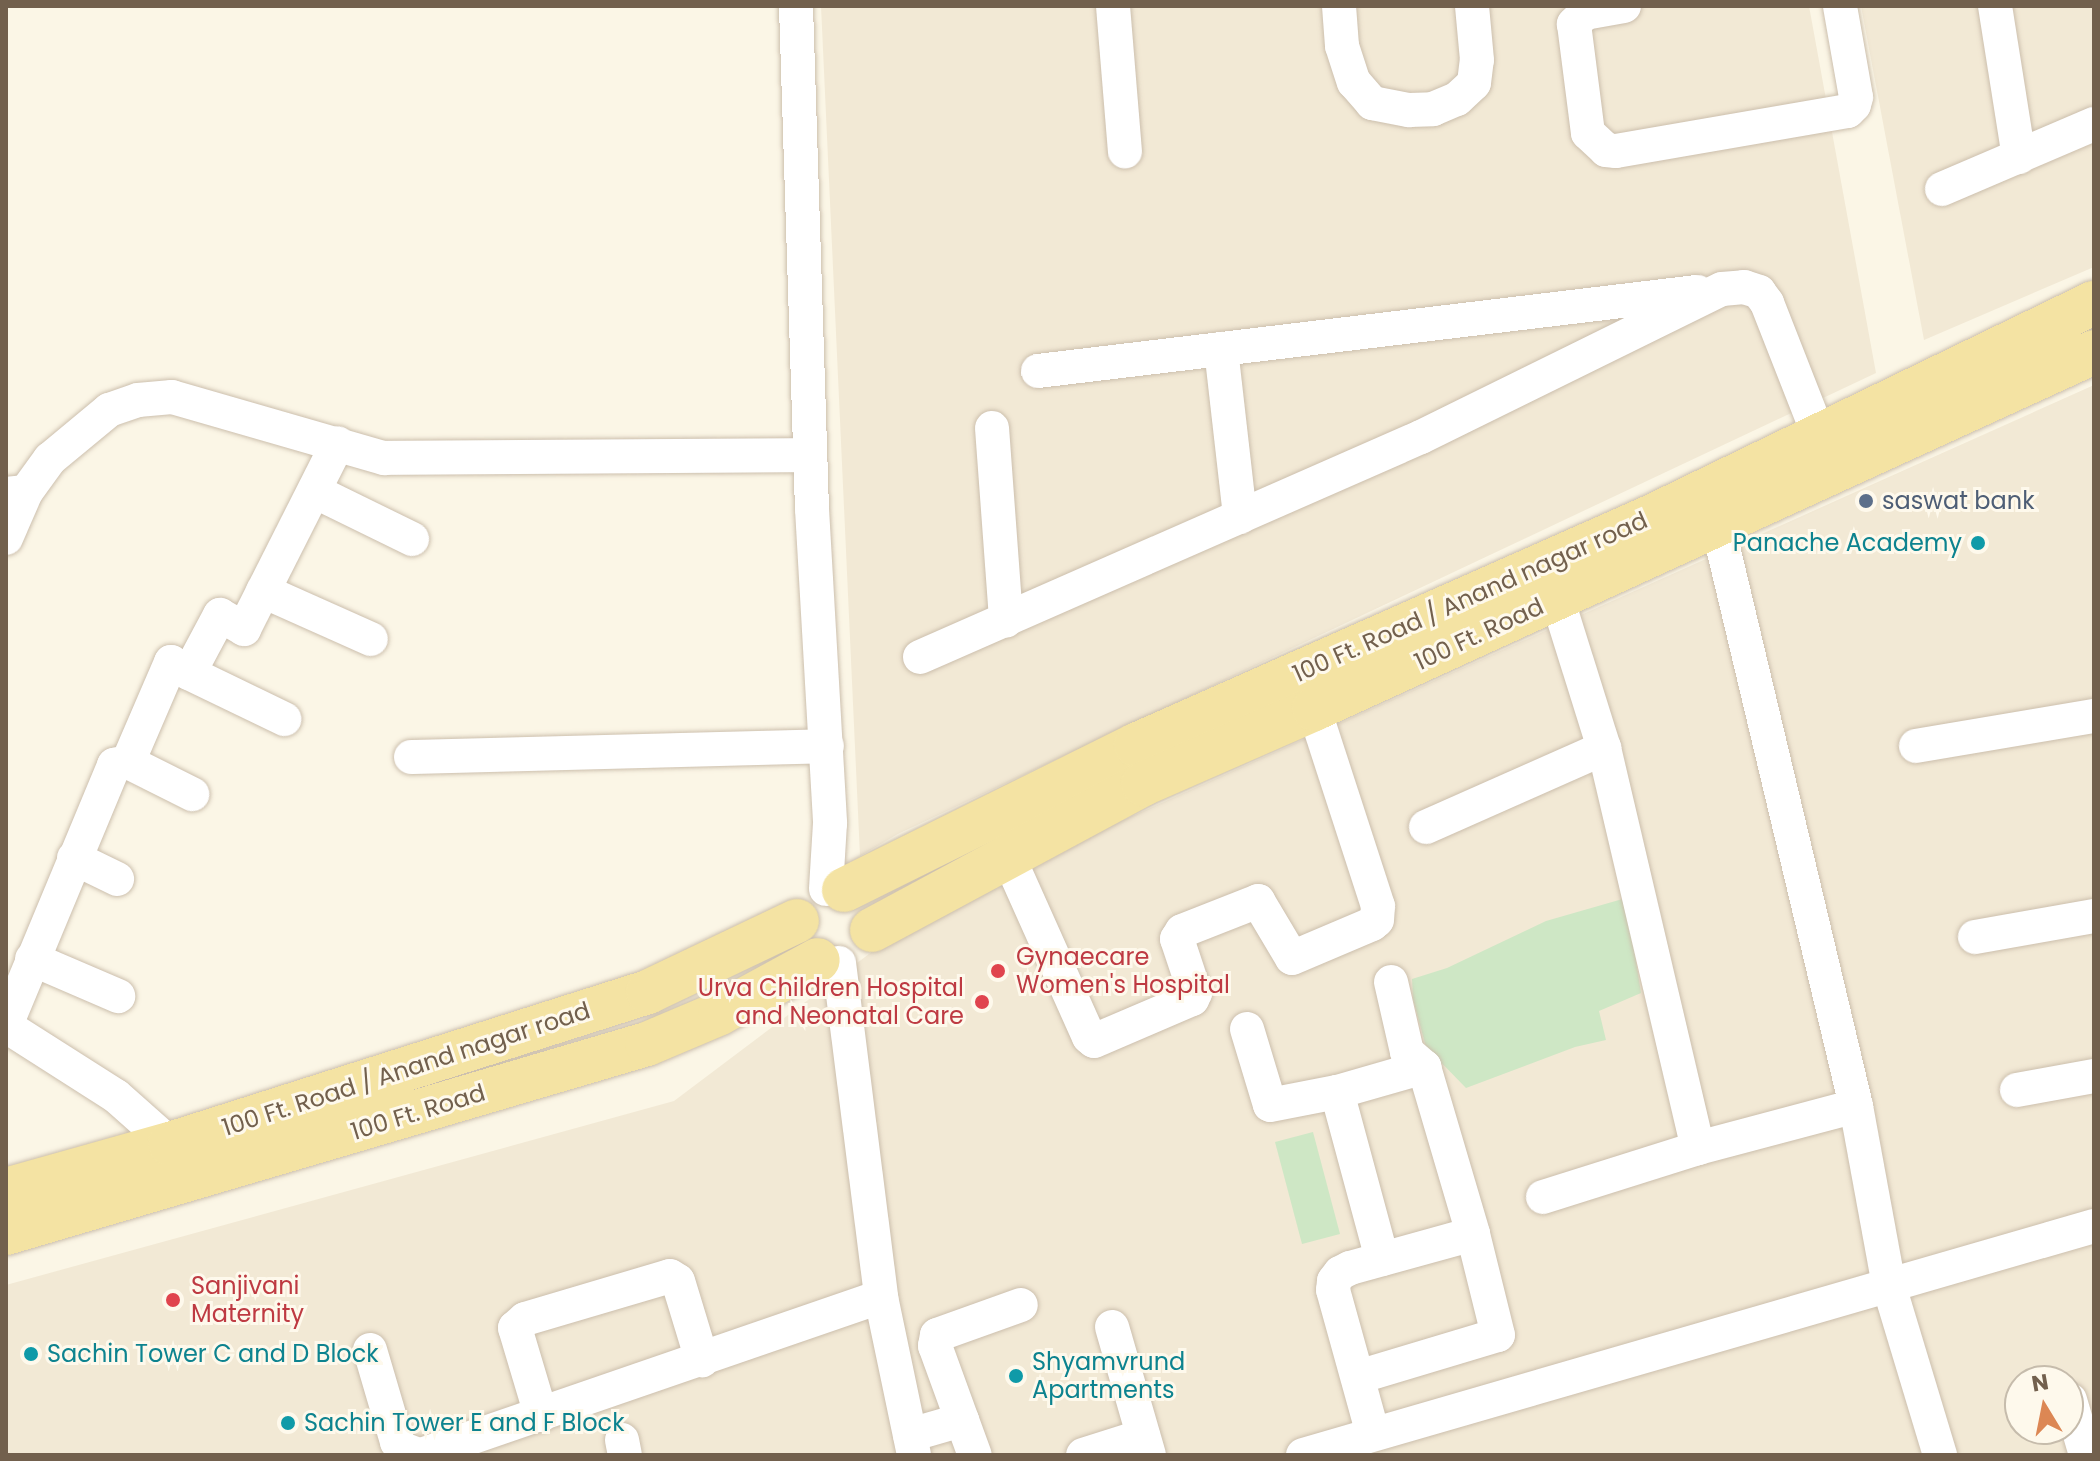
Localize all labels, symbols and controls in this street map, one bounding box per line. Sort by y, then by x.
place label: saswat bank [1882,487,2034,515]
marker: saswat bank [1857,492,1875,510]
street label: 100 Ft. Road / Anand nagar road [1288,506,1652,688]
place label: Panache Academy [1733,529,1962,557]
marker: Panache Academy [1969,534,1987,552]
street label: 100 Ft. Road [1410,592,1548,676]
place label: Gynaecare Women's Hospital [1016,943,1230,999]
marker: Gynaecare Women's Hospital [987,960,1009,982]
place label: Urva Children Hospital and Neonatal Care [698,974,964,1030]
marker: Urva Children Hospital and Neonatal Care [971,991,993,1013]
street label: 100 Ft. Road / Anand nagar road [218,996,594,1142]
street label: 100 Ft. Road [347,1078,489,1146]
place label: Sanjivani Maternity [191,1272,304,1328]
marker: Sanjivani Maternity [162,1289,184,1311]
place label: Sachin Tower C and D Block [47,1340,379,1368]
marker: Sachin Tower C and D Block [22,1345,40,1363]
place label: Shyamvrund Apartments [1032,1348,1185,1404]
north arrow [2004,1365,2084,1445]
text: N [2029,1366,2051,1400]
marker: Shyamvrund Apartments [1007,1367,1025,1385]
place label: Sachin Tower E and F Block [304,1409,625,1437]
marker: Sachin Tower E and F Block [279,1414,297,1432]

